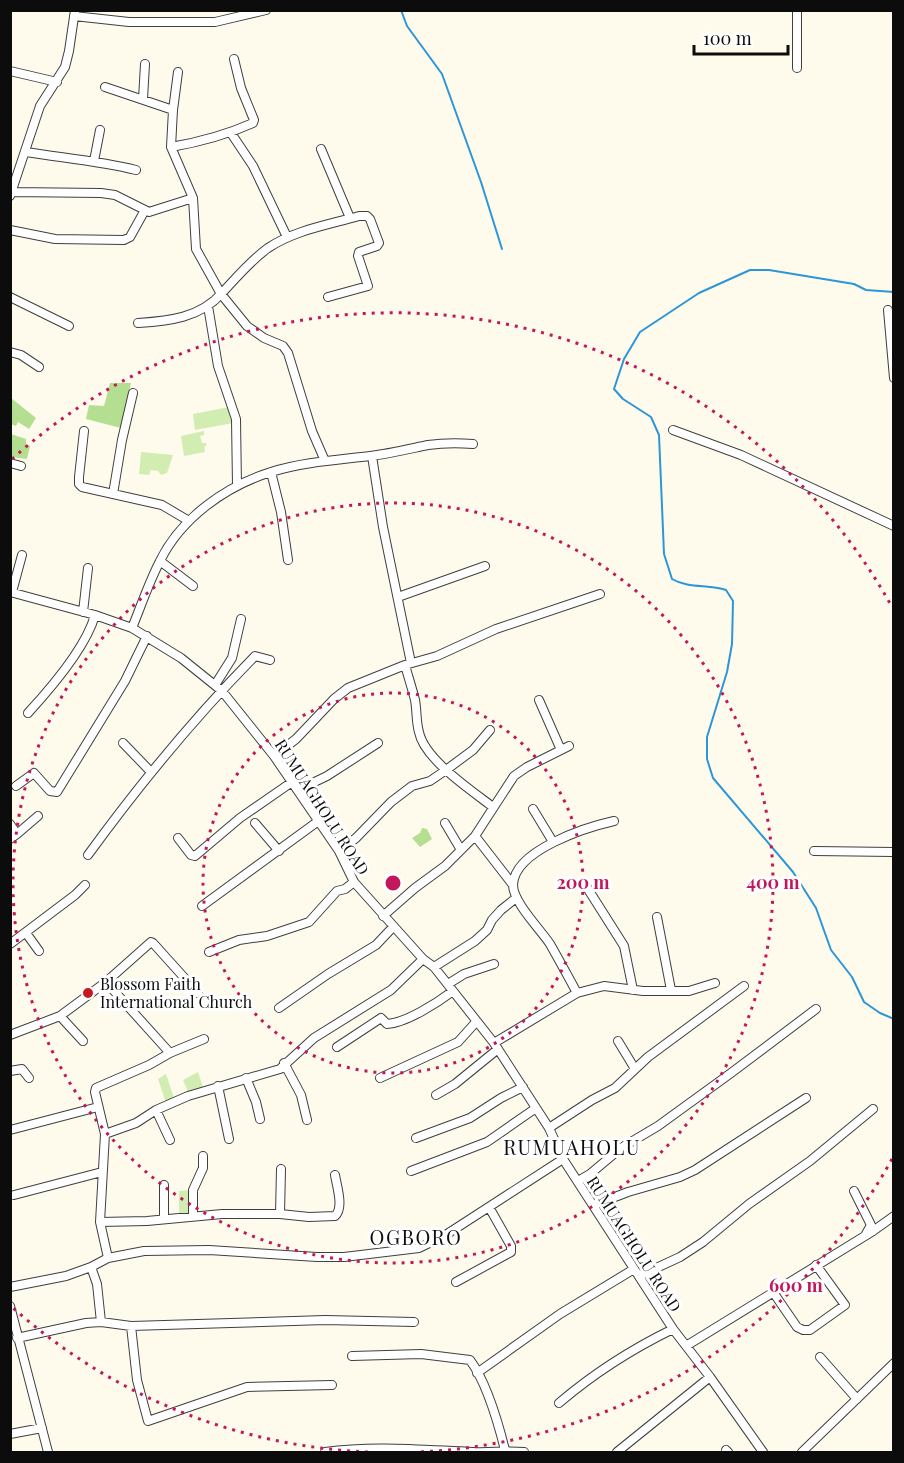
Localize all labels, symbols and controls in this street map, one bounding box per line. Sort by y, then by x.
scale bar [694,18,788,56]
text: 100 m [703,26,752,50]
street label: RUMUAGHOLU ROAD [271,735,374,879]
text: 200 m [556,870,610,894]
text: 400 m [746,870,800,894]
centre of rings [383,873,403,893]
place label: Blossom Faith International Church [100,973,253,1012]
marker: Blossom Faith International Church [81,986,95,1000]
district label: RUMUAHOLU [503,1133,641,1160]
street label: RUMUAGHOLU ROAD [583,1172,686,1316]
district label: OGBORO [370,1223,462,1250]
text: 600 m [769,1273,824,1297]

